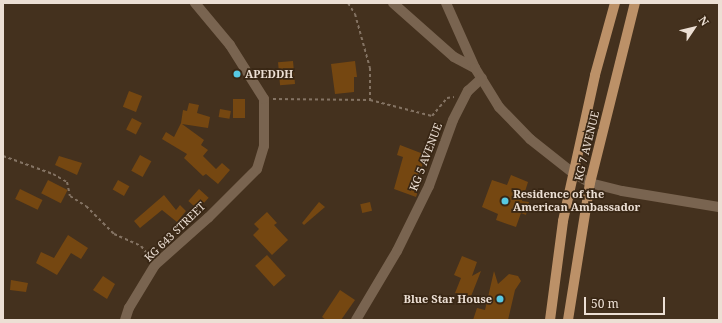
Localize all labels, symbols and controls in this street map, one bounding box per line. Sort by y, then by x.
north arrow [674,8,714,48]
text: N [696,13,713,29]
place label: APEDDH [245,67,293,81]
marker: APEDDH [232,69,242,79]
street label: KG 7 AVENUE [572,110,602,182]
street label: KG 5 AVENUE [407,121,445,193]
place label: Residence of the American Ambassador [513,188,640,214]
marker: Residence of the American Ambassador [500,196,510,206]
street label: KG 643 STREET [142,200,208,264]
scale bar [586,289,667,315]
place label: Blue Star House [404,292,492,306]
marker: Blue Star House [495,294,505,304]
text: 50 m [591,295,619,312]

